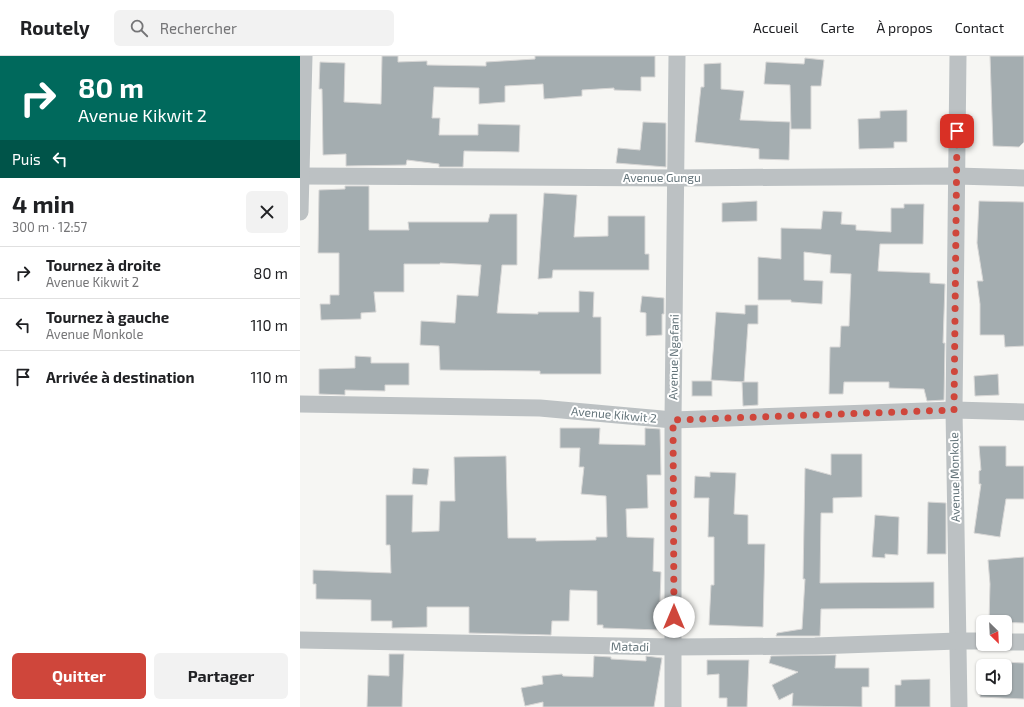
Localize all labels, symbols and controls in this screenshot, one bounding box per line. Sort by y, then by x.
search box [114,10,394,46]
text: Routely [20,16,90,39]
icon: search [128,17,150,39]
text: Rechercher [160,19,237,37]
text: Accueil [753,19,798,36]
text: Carte [820,19,855,36]
text: À propos [877,19,933,36]
text: Contact [955,19,1004,36]
text: 80 m [78,70,144,104]
icon: right [12,72,64,124]
text: Avenue Kikwit 2 [78,104,207,126]
pin [940,114,974,148]
icon: arrive [946,120,968,142]
icon: left [49,148,71,170]
text: Puis [12,150,41,168]
street label: Avenue Gungu [623,170,701,184]
text: 4 min [12,189,75,218]
button: close [246,191,288,233]
text: 300 m · 12:57 [12,219,87,235]
text: Tournez à droite [46,256,161,274]
icon: right [12,262,34,284]
text: 80 m [253,264,288,282]
text: Avenue Kikwit 2 [46,274,139,290]
text: Tournez à gauche [46,308,169,326]
icon: left [12,314,34,336]
street label: Avenue Ngafani [665,314,681,400]
text: 110 m [251,316,288,334]
text: Avenue Monkole [46,326,143,342]
icon: arrive [12,366,34,388]
text: Arrivée à destination [46,368,194,386]
text: 110 m [251,368,288,386]
street label: Avenue Kikwit 2 [571,403,658,425]
street label: Avenue Monkole [946,432,962,522]
position arrow [653,596,695,638]
north arrow [976,615,1012,651]
map controls [976,615,1012,695]
street label: Matadi [611,639,649,653]
button: Quitter [12,653,146,699]
button: Partager [154,653,288,699]
button: sound [976,659,1012,695]

